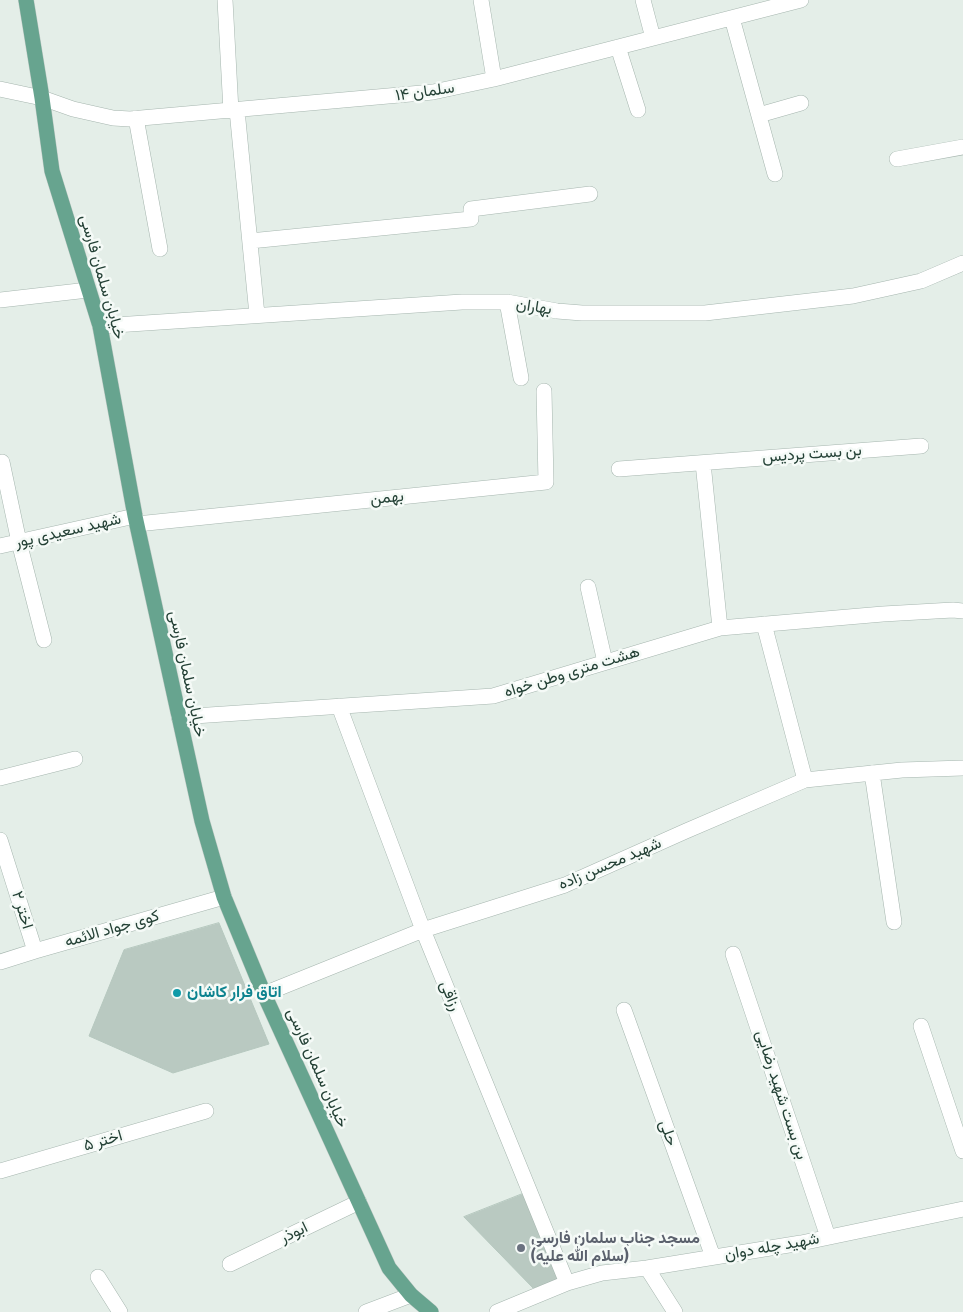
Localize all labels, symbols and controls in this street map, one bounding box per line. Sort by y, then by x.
street label: سلمان ۱۴ [394,78,456,106]
street label: خیابان سلمان فارسی [75,213,129,341]
street label: بهاران [515,295,553,319]
street label: بن بست پردیس [762,441,862,467]
street label: بهمن [369,487,405,509]
street label: شهید سعیدی پور [13,509,123,553]
street label: خیابان سلمان فارسی [164,609,210,739]
street label: هشت متری وطن خواه [502,642,642,702]
street label: شهید محسن زاده [556,834,664,894]
street label: اختر ۲ [7,889,37,931]
street label: کوی جواد الائمه [63,906,161,952]
street label: رزاقی [435,978,465,1014]
place label: اتاق فرار کاشان [187,983,282,1003]
marker: اتاق فرار کاشان [171,987,183,999]
street label: خیابان سلمان فارسی [282,1005,352,1131]
street label: بن بست شهید رضایی [751,1028,811,1162]
street label: حلی [655,1117,681,1149]
street label: اختر ۵ [81,1126,125,1156]
street label: ابوذر [277,1218,311,1248]
place label: مسجد جناب سلمان فارسی (سلام الله علیه) [531,1229,700,1267]
street label: شهید چله دوان [723,1229,821,1265]
marker: مسجد جناب سلمان فارسی (سلام الله علیه) [515,1242,527,1254]

